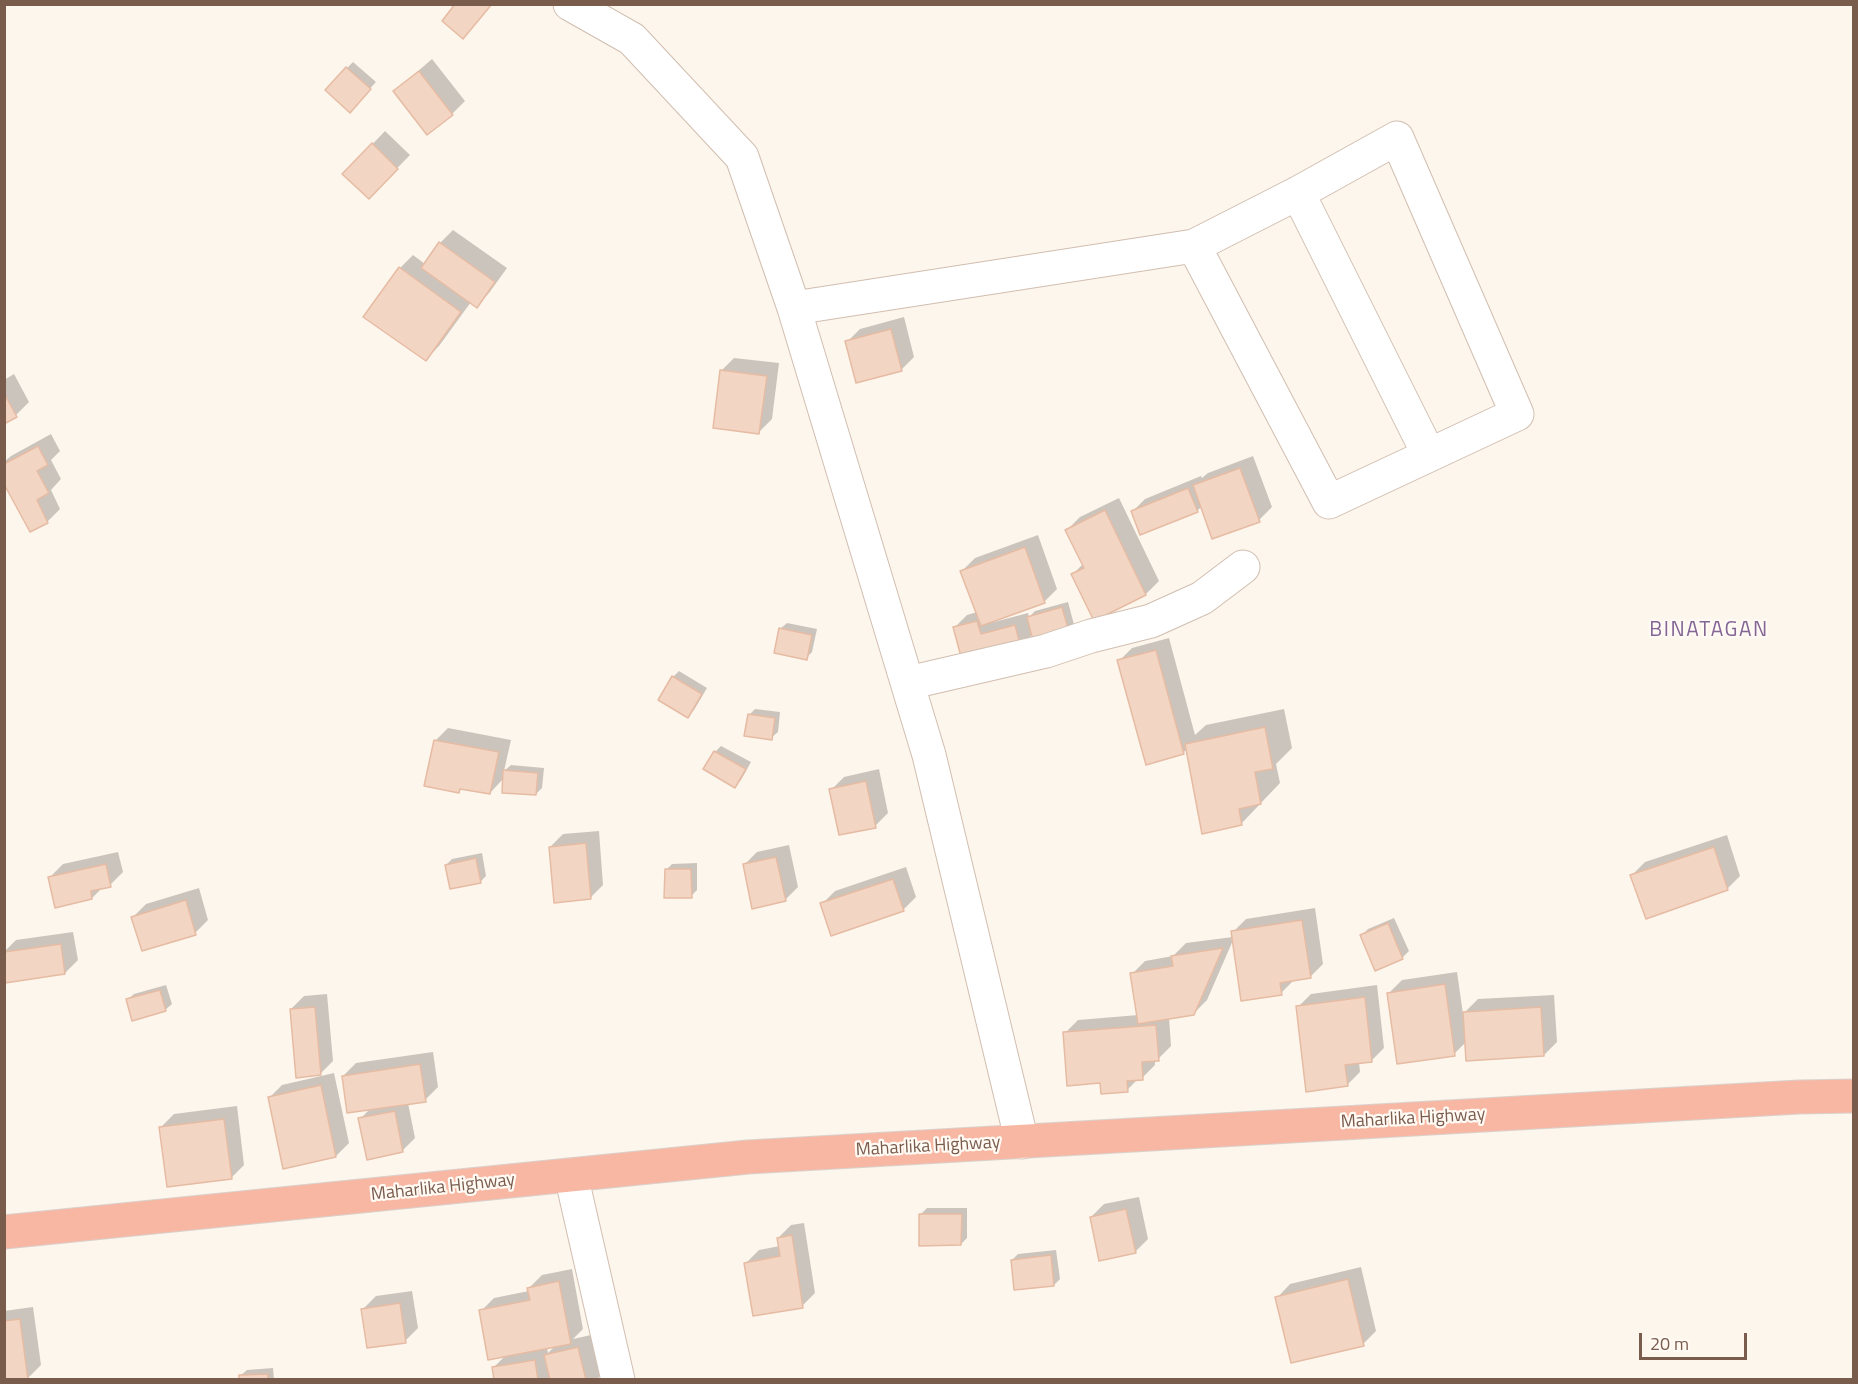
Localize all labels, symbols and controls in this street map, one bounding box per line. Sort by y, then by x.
district label: BINATAGAN [1649,618,1769,644]
street label: Maharlika Highway [1340,1104,1486,1134]
street label: Maharlika Highway [855,1132,1001,1162]
street label: Maharlika Highway [370,1170,516,1206]
scale bar [1642,1321,1750,1359]
text: 20 m [1650,1330,1689,1357]

